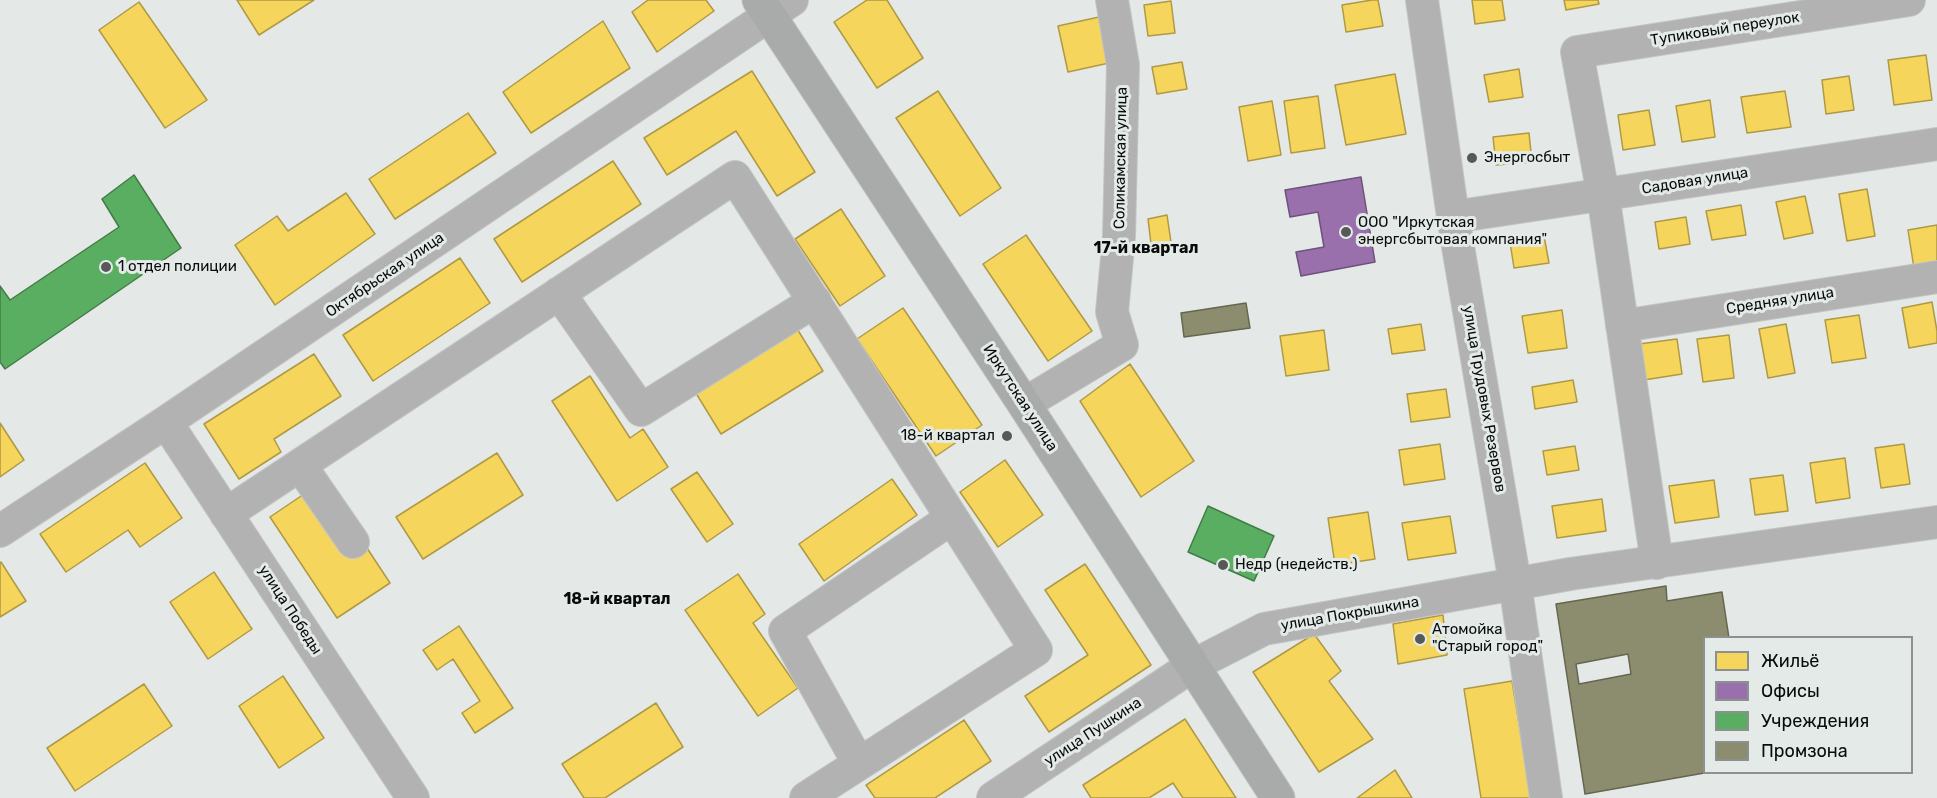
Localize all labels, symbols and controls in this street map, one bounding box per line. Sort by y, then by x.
street label: Тупиковый переулок [1649,8,1801,50]
street label: Соликамская улица [1111,87,1131,229]
place label: Энергосбыт [1484,149,1570,167]
marker: Энергосбыт [1465,151,1479,165]
street label: Садовая улица [1640,164,1750,198]
place label: ООО "Иркутская энергсбытовая компания" [1358,214,1547,249]
marker: ООО "Иркутская энергсбытовая компания" [1339,225,1353,239]
street label: Октябрьская улица [322,229,448,321]
district label: 17-й квартал [1093,238,1199,258]
place label: 1 отдел полиции [118,258,237,276]
marker: 1 отдел полиции [99,260,113,274]
street label: Средняя улица [1725,284,1835,318]
street label: улица Трудовых Резервов [1459,304,1509,494]
street label: Иркутская улица [979,341,1061,455]
place label: 18-й квартал [901,427,995,445]
marker: 18-й квартал [1000,429,1014,443]
place label: Недр (недейств.) [1235,556,1358,574]
marker: Недр (недейств.) [1216,558,1230,572]
street label: улица Победы [254,562,326,658]
district label: 18-й квартал [563,589,671,609]
street label: улица Покрышкина [1279,593,1421,635]
place label: Атомойка "Старый город" [1432,621,1543,656]
marker: Атомойка "Старый город" [1413,632,1427,646]
legend [1703,636,1913,774]
text: Жильё [1761,650,1819,672]
text: Офисы [1761,680,1820,702]
street label: улица Пушкина [1041,694,1145,770]
text: Учреждения [1761,710,1869,732]
text: Промзона [1761,740,1848,762]

